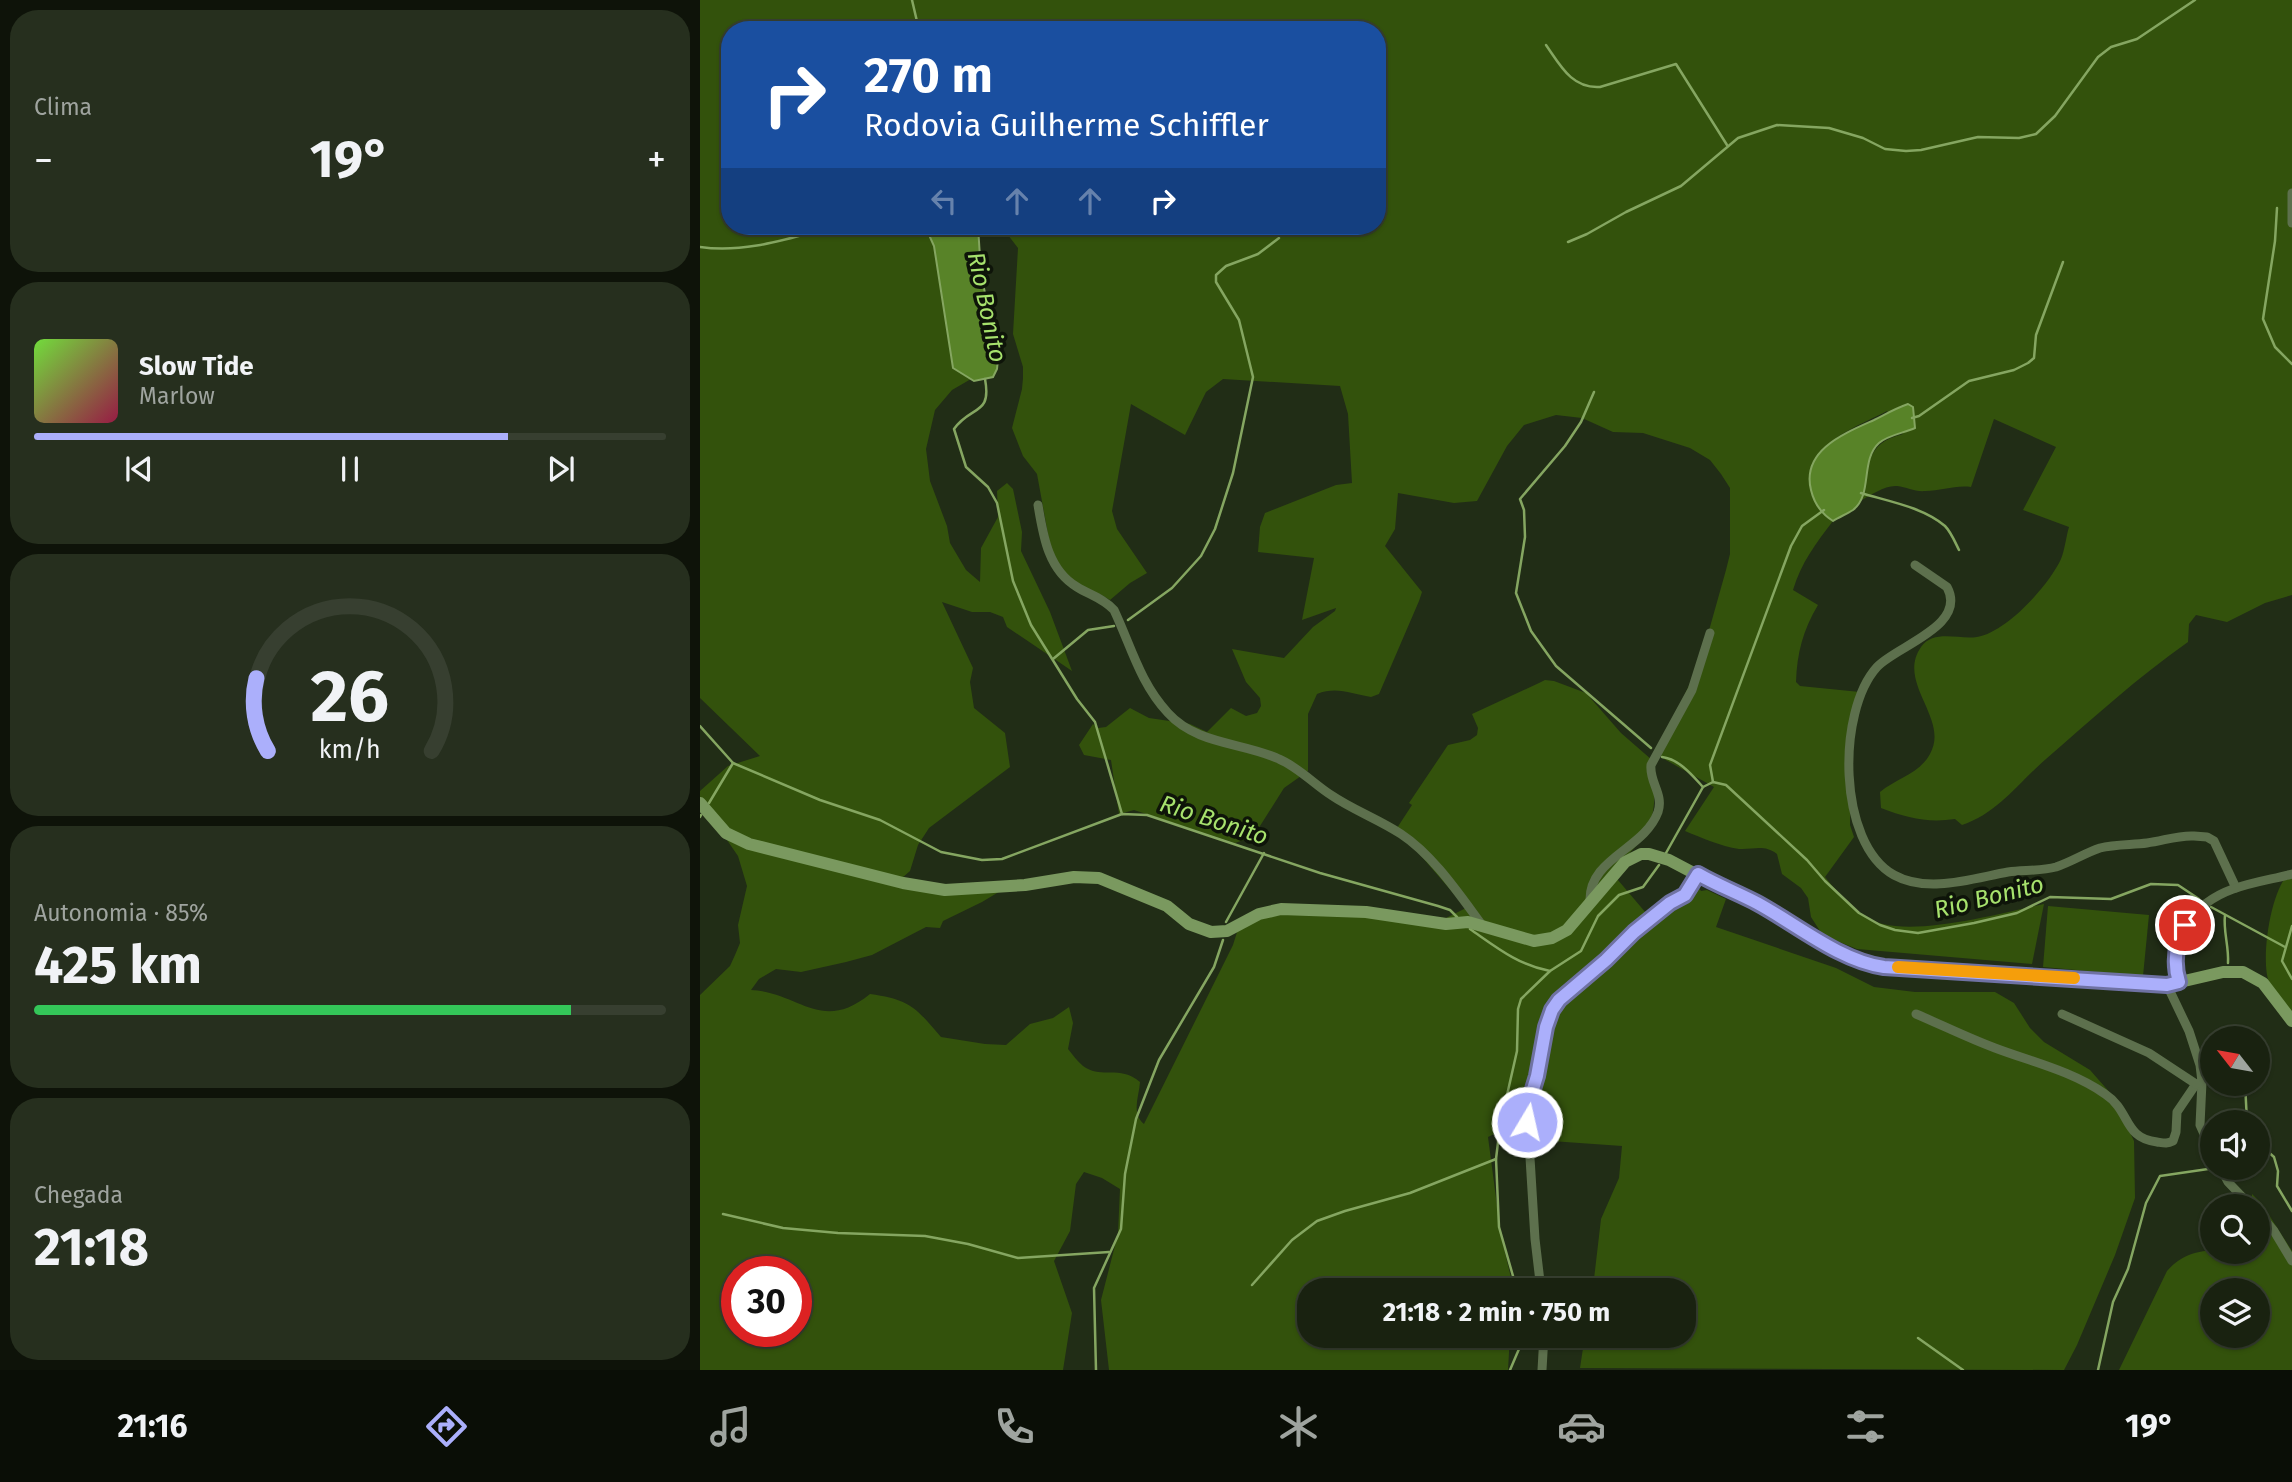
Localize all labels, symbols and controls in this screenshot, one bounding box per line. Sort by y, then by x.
text: 270 m [864,46,993,105]
icon: right [749,49,840,140]
text: Clima [34,93,92,121]
text: Rodovia Guilherme Schiffler [864,106,1269,144]
text: 19° [310,128,390,191]
text: − [34,137,53,183]
text: + [647,137,666,183]
icon: left [925,182,963,220]
icon: ahead [998,182,1036,220]
icon: ahead [1071,182,1109,220]
icon: right [1144,182,1182,220]
water label: Rio Bonito [962,249,1012,365]
text: Slow Tide [139,351,254,382]
text: Marlow [139,382,215,410]
icon: previous [120,450,158,488]
icon: pause [331,450,369,488]
icon: next [542,450,580,488]
text: 26 [311,653,389,740]
text: km/h [319,735,381,765]
water label: Rio Bonito [1156,789,1272,851]
water label: Rio Bonito [1931,870,2047,924]
pin [2155,895,2215,955]
text: Autonomia · 85% [34,899,208,927]
icon: arrive [2166,906,2204,944]
text: 425 km [34,934,202,997]
north arrow [2200,1026,2270,1096]
map controls [2200,1026,2270,1348]
position arrow [1490,1085,1564,1159]
button: sound [2200,1110,2270,1180]
text: Chegada [34,1181,123,1209]
button: search [2200,1194,2270,1264]
text: 21:18 [34,1216,149,1279]
speed limit sign: 30 [721,1256,812,1347]
button: layers [2200,1278,2270,1348]
text: 21:18 · 2 min · 750 m [1383,1297,1610,1328]
icon: directions [422,1402,471,1451]
icon: music [706,1402,755,1451]
icon: phone [990,1402,1039,1451]
icon: climate [1274,1402,1323,1451]
icon: car [1557,1402,1606,1451]
icon: filters [1841,1402,1890,1451]
text: 21:16 [117,1407,188,1445]
text: 19° [2125,1407,2175,1445]

